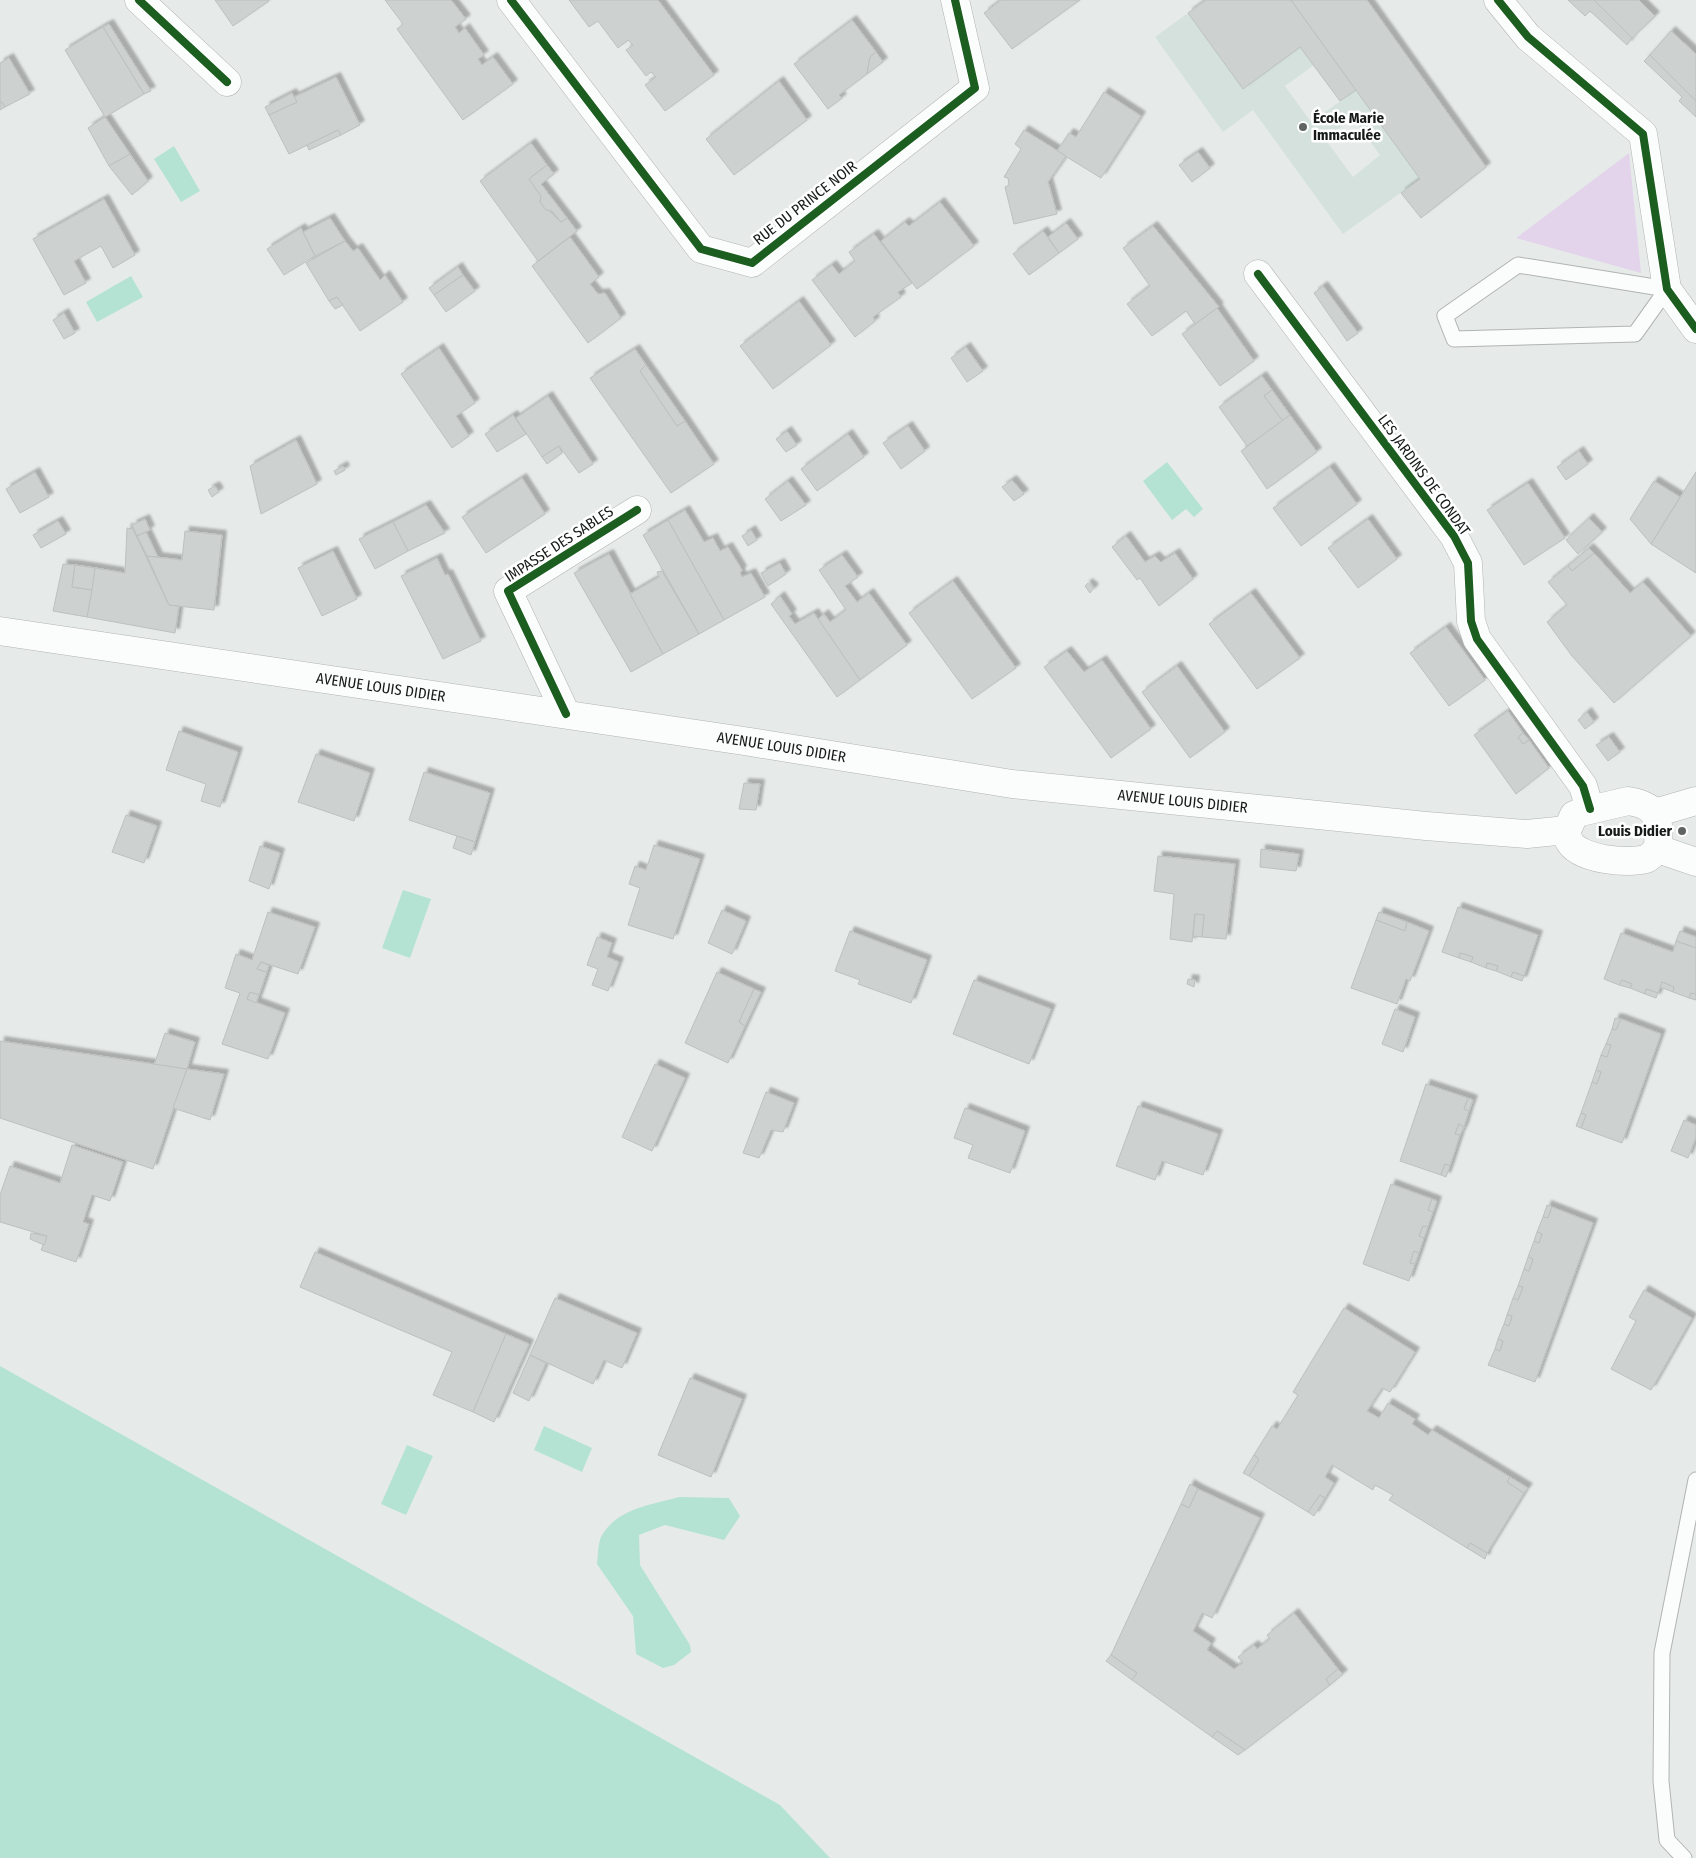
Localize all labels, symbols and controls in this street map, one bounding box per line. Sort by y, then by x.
place label: École Marie Immaculée [1313,109,1384,144]
marker: École Marie Immaculée [1297,121,1309,133]
street label: RUE DU PRINCE NOIR [750,157,860,249]
street label: LES JARDINS DE CONDAT [1374,411,1474,539]
street label: IMPASSE DES SABLES [501,502,617,586]
street label: AVENUE LOUIS DIDIER [315,669,447,706]
street label: AVENUE LOUIS DIDIER [716,728,847,766]
street label: AVENUE LOUIS DIDIER [1117,786,1248,817]
place label: Louis Didier [1598,822,1673,840]
marker: Louis Didier [1676,825,1688,837]

